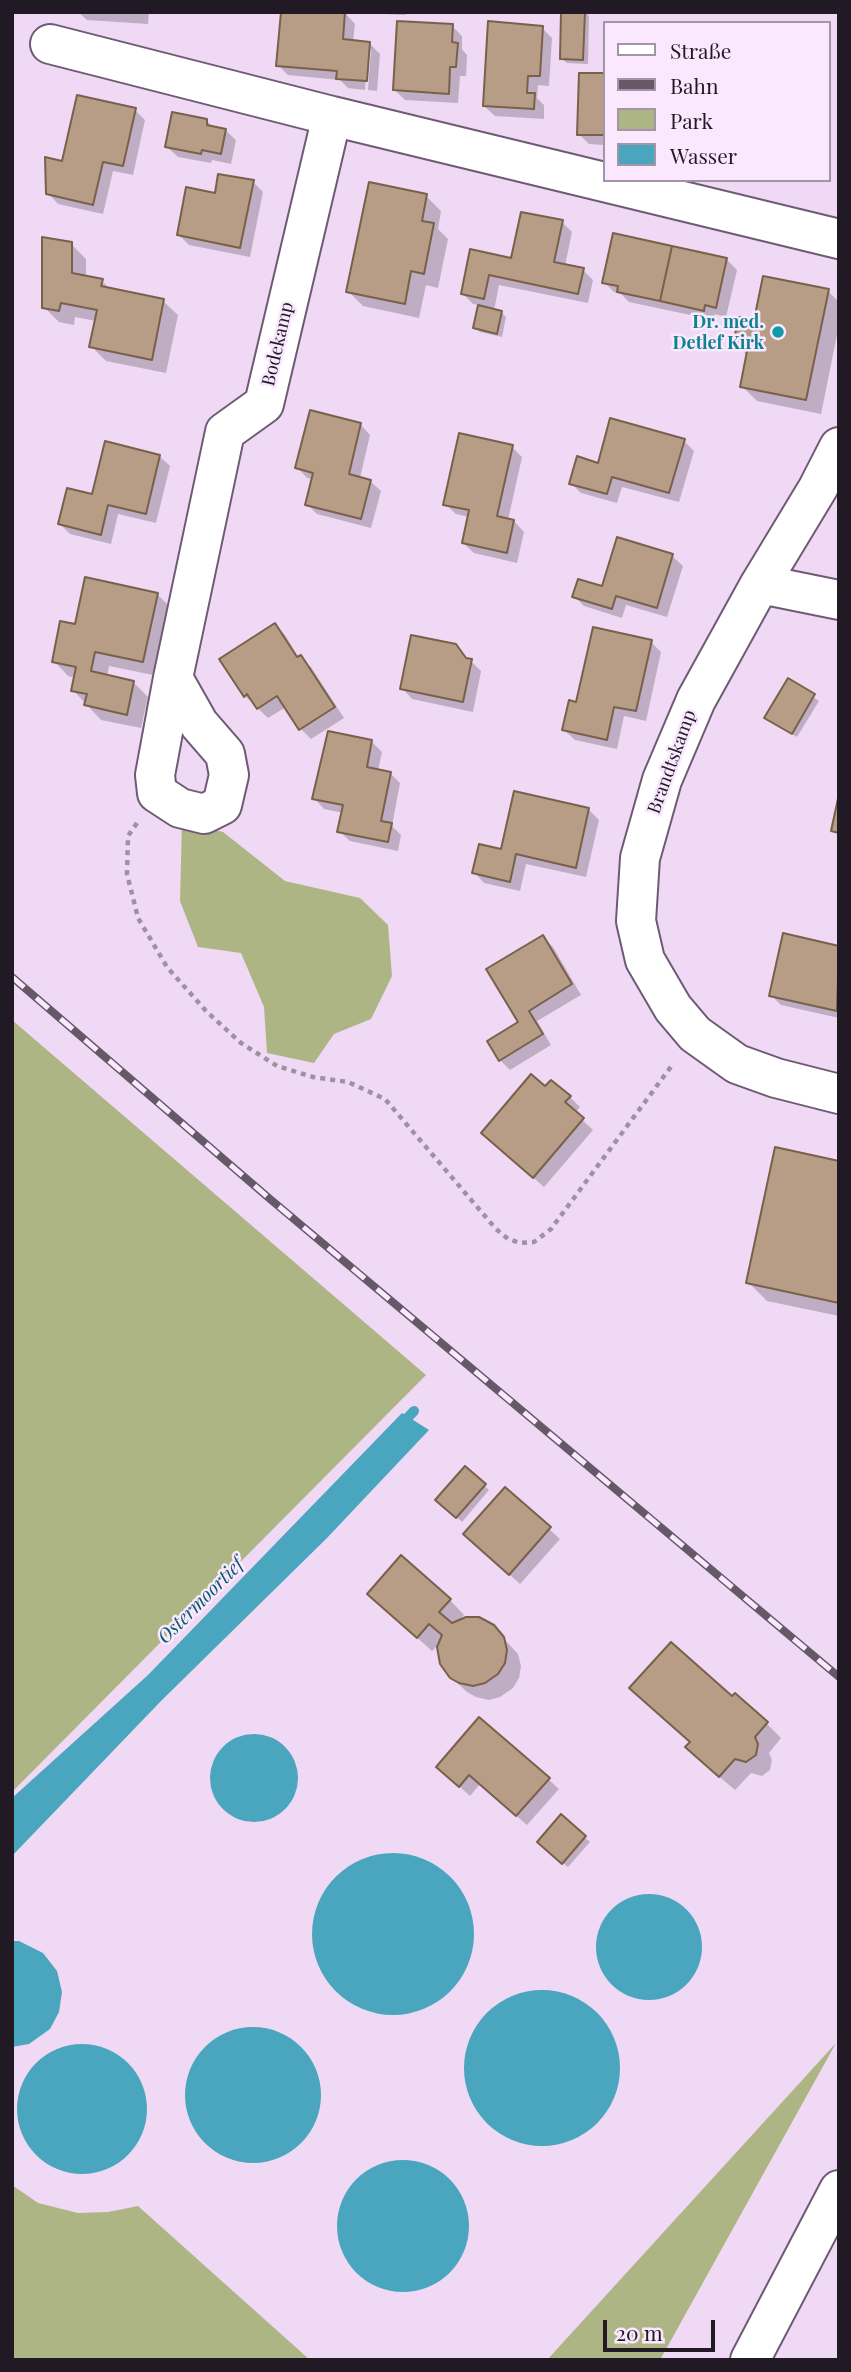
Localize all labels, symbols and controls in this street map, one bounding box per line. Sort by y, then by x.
legend [602,21,830,182]
text: Straße [670,36,731,64]
text: Bahn [670,71,718,99]
text: Park [670,106,713,134]
text: Wasser [670,141,737,169]
street label: Bodekamp [258,300,298,388]
place label: Dr. med. Detlef Kirk [673,311,764,354]
marker: Dr. med. Detlef Kirk [770,324,786,340]
street label: Brandtskamp [643,707,701,817]
water label: Ostermoortief [153,1553,249,1649]
scale bar [606,2306,718,2350]
text: 20 m [616,2318,663,2346]

